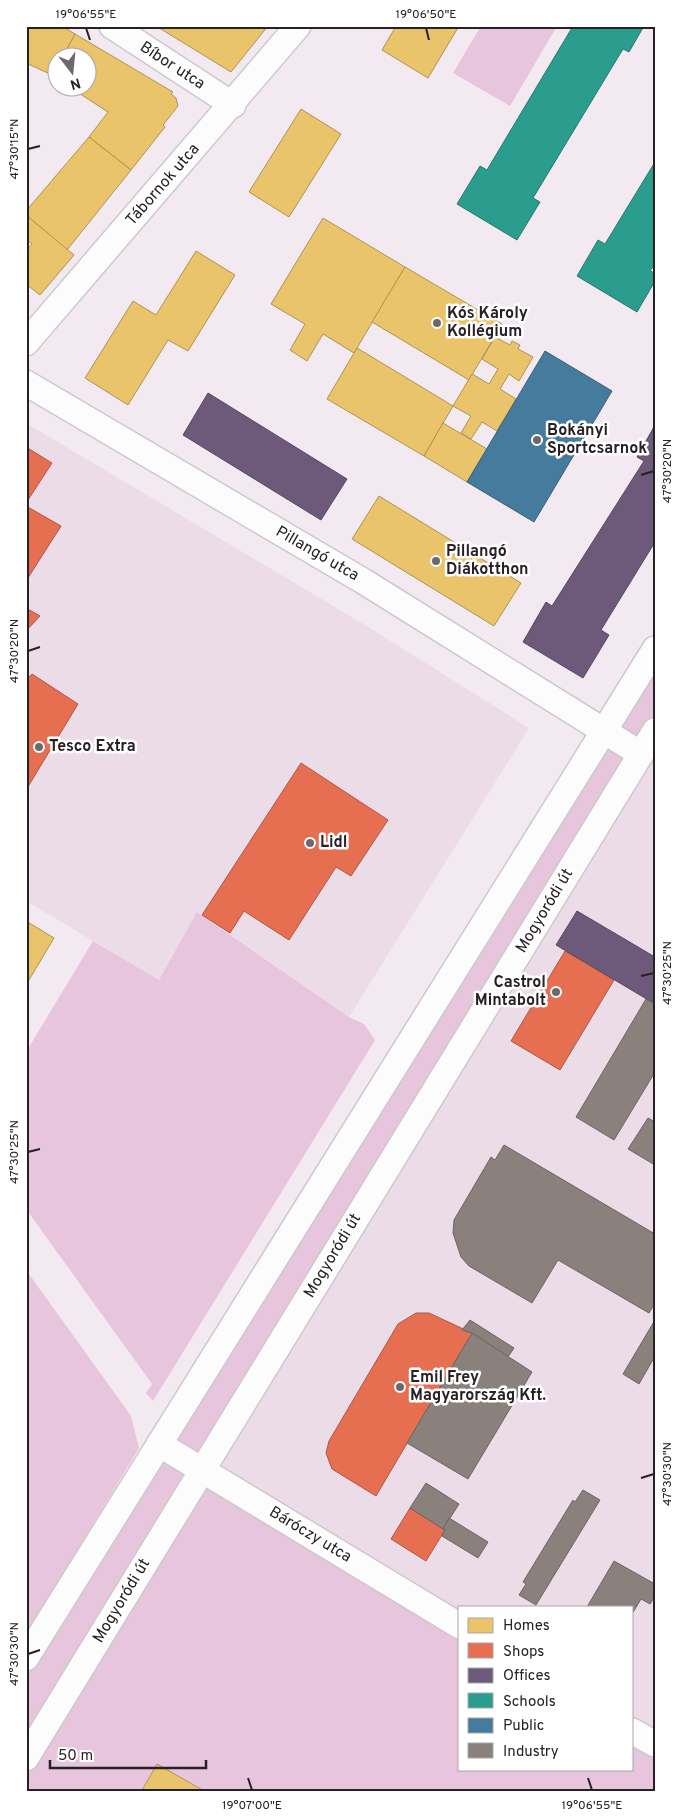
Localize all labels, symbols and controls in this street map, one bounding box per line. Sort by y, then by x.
text: 19°06'55"E [56,7,116,23]
text: 19°06'50"E [395,7,457,23]
street label: Bíbor utca [136,38,208,94]
north arrow [48,48,98,98]
text: N [68,73,82,93]
text: 47°30'15"N [7,118,23,180]
street label: Tábornok utca [122,140,204,230]
place label: Kós Károly Kollégium [447,304,528,342]
marker: Kós Károly Kollégium [431,317,443,329]
place label: Bokányi Sportcsarnok [547,421,647,459]
marker: Bokányi Sportcsarnok [531,434,543,446]
text: 47°30'20"N [660,439,676,503]
street label: Pillangó utca [272,522,362,586]
place label: Pillangó Diákotthon [446,542,529,580]
marker: Pillangó Diákotthon [430,555,442,567]
text: 47°30'20"N [7,619,23,683]
place label: Tesco Extra [49,737,136,757]
marker: Tesco Extra [33,741,45,753]
place label: Lidl [320,833,347,853]
marker: Lidl [304,837,316,849]
street label: Mogyoródi út [512,865,578,957]
text: 47°30'25"N [660,941,676,1005]
place label: Castrol Mintabolt [475,973,546,1011]
marker: Castrol Mintabolt [550,986,562,998]
text: 47°30'25"N [7,1120,23,1184]
street label: Mogyoródi út [300,1210,366,1302]
place label: Emil Frey Magyarország Kft. [410,1368,546,1406]
marker: Emil Frey Magyarország Kft. [394,1381,406,1393]
text: 47°30'30"N [660,1442,676,1506]
street label: Báróczy utca [265,1503,355,1567]
street label: Mogyoródi út [89,1555,155,1647]
legend [458,1606,634,1770]
text: Homes [503,1617,550,1636]
text: 47°30'30"N [7,1622,23,1686]
text: Shops [503,1643,544,1662]
text: Offices [503,1667,550,1686]
text: Schools [503,1693,556,1712]
text: Public [503,1717,544,1736]
scale bar [50,1738,206,1770]
text: Industry [503,1743,559,1762]
text: 50 m [58,1747,93,1766]
text: 19°07'00"E [222,1798,282,1814]
text: 19°06'55"E [562,1798,622,1814]

